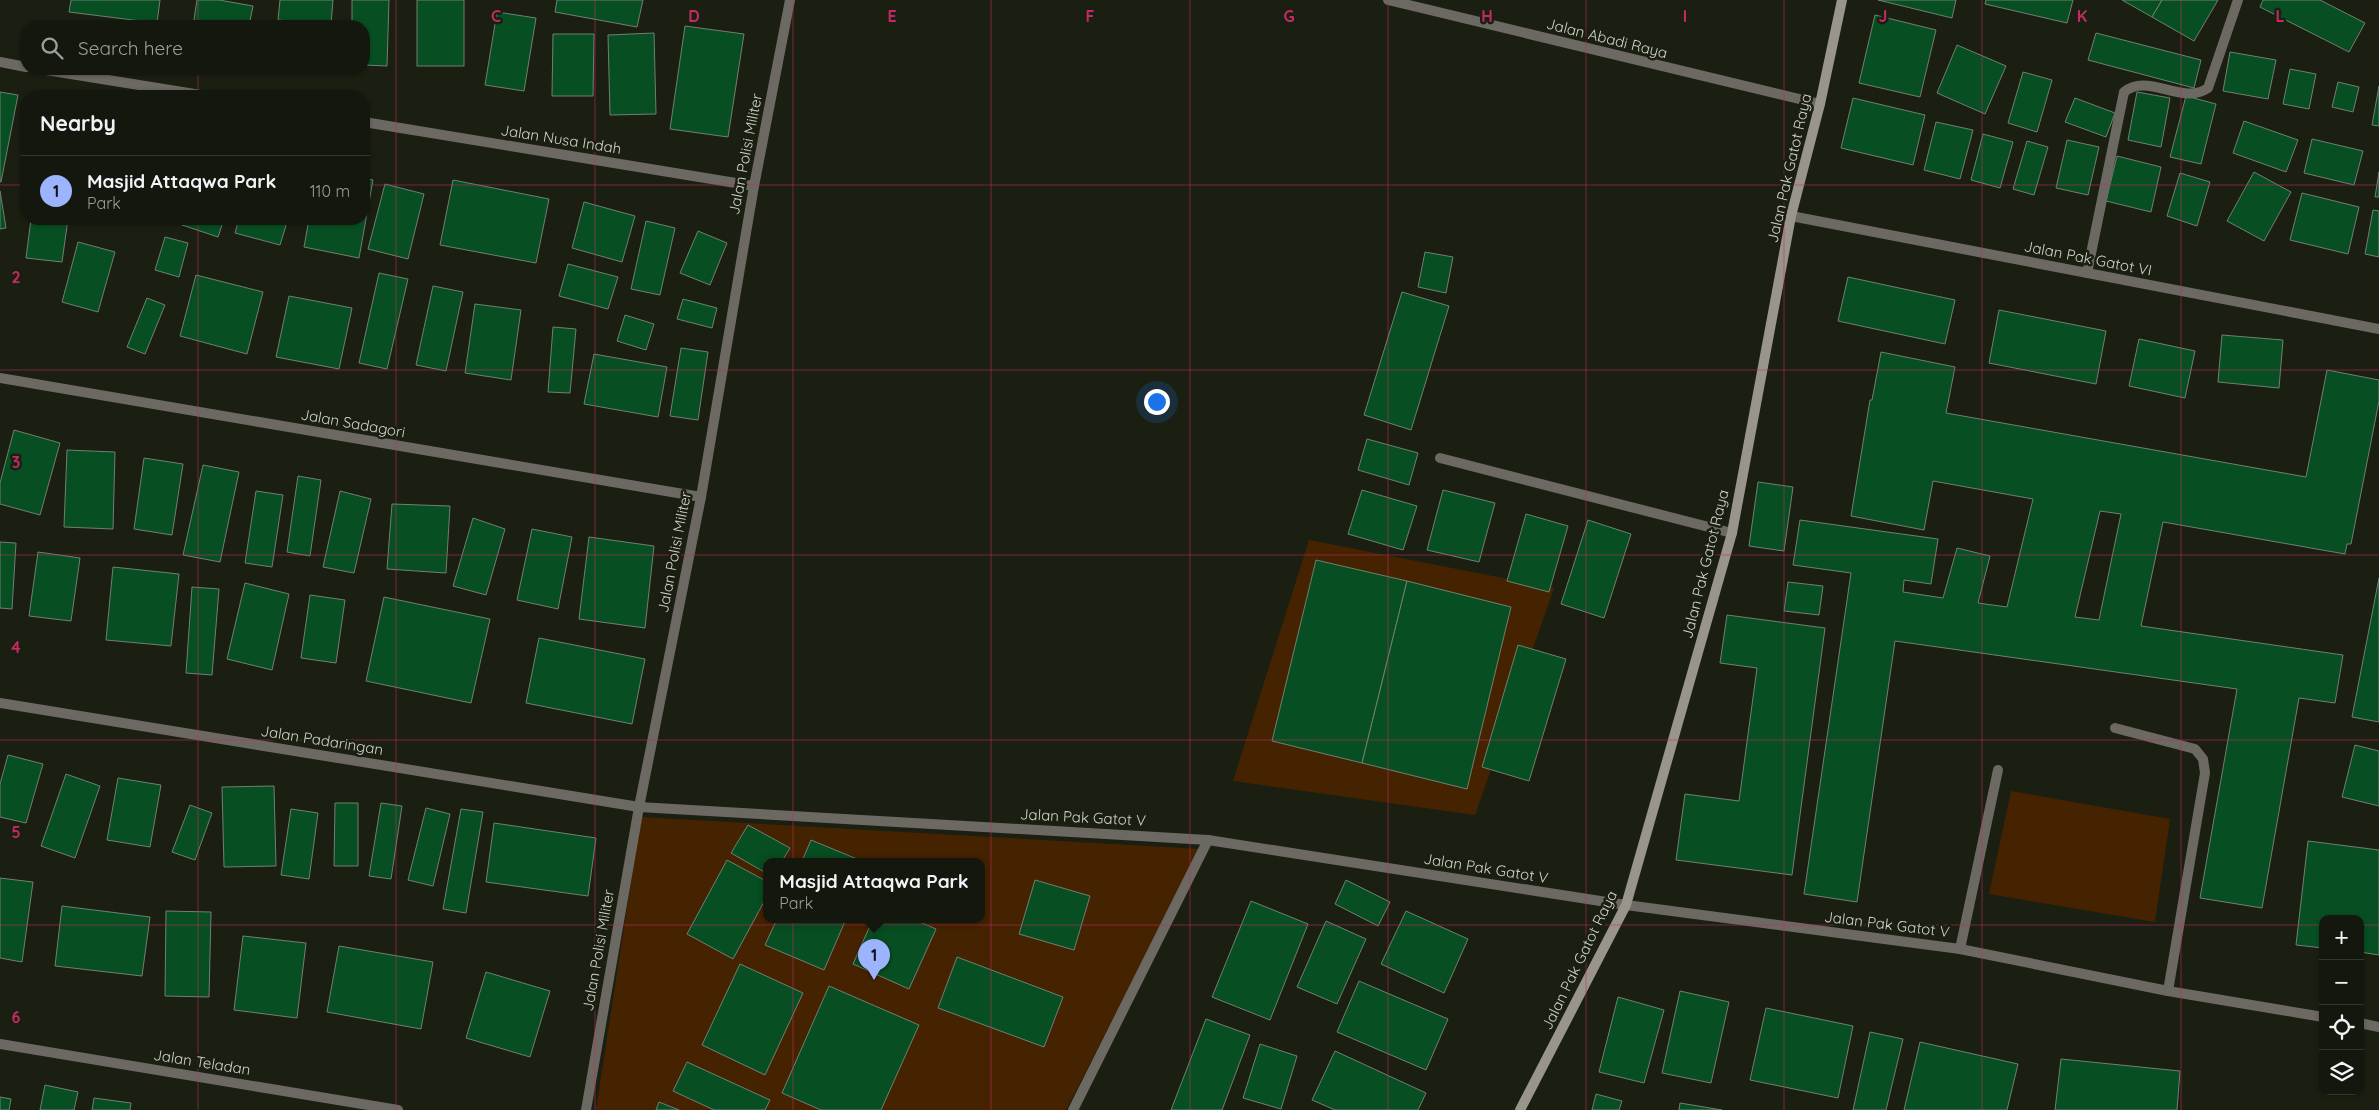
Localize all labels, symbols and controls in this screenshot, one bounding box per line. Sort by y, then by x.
text: C [491,6,501,26]
text: D [688,6,700,26]
text: E [887,6,897,26]
text: F [1086,6,1095,26]
text: G [1283,6,1295,26]
text: H [1481,6,1493,26]
text: I [1683,6,1687,26]
text: J [1879,6,1887,26]
text: K [2077,6,2087,26]
text: L [2276,6,2285,26]
street label: Jalan Abadi Raya [1545,14,1669,62]
search box [20,20,370,75]
icon: search [38,34,66,62]
text: Search here [78,36,183,60]
street label: Jalan Polisi Militer [724,91,766,216]
street label: Jalan Pak Gatot Raya [1763,91,1815,245]
text: Nearby [40,110,116,136]
street label: Jalan Nusa Indah [499,120,623,158]
text: Masjid Attaqwa Park [87,169,276,193]
text: 1 [53,181,59,201]
text: 110 m [310,181,350,201]
text: Park [87,193,121,213]
street label: Jalan Pak Gatot VI [2022,236,2154,280]
text: 2 [11,267,21,287]
your location [1144,389,1170,415]
street label: Jalan Sadagori [299,404,407,442]
text: 3 [12,452,20,472]
street label: Jalan Pak Gatot Raya [1677,488,1733,640]
street label: Jalan Polisi Militer [653,489,695,614]
text: 4 [11,637,21,657]
street label: Jalan Padaringan [259,721,385,759]
street label: Jalan Pak Gatot V [1020,804,1146,830]
text: 5 [11,822,21,842]
street label: Jalan Pak Gatot V [1422,849,1550,887]
popup [763,858,985,923]
text: Masjid Attaqwa Park [779,869,969,893]
street label: Jalan Polisi Militer [578,887,618,1012]
street label: Jalan Pak Gatot Raya [1537,887,1621,1033]
text: Park [779,893,813,913]
street label: Jalan Pak Gatot V [1823,907,1951,941]
map controls [2319,915,2364,1095]
button: + [2319,915,2364,960]
pin: 1 [858,939,890,980]
button: − [2319,960,2364,1005]
button: locate [2319,1005,2364,1050]
text: 6 [12,1007,21,1027]
street label: Jalan Teladan [152,1045,252,1079]
button: layers [2319,1050,2364,1095]

